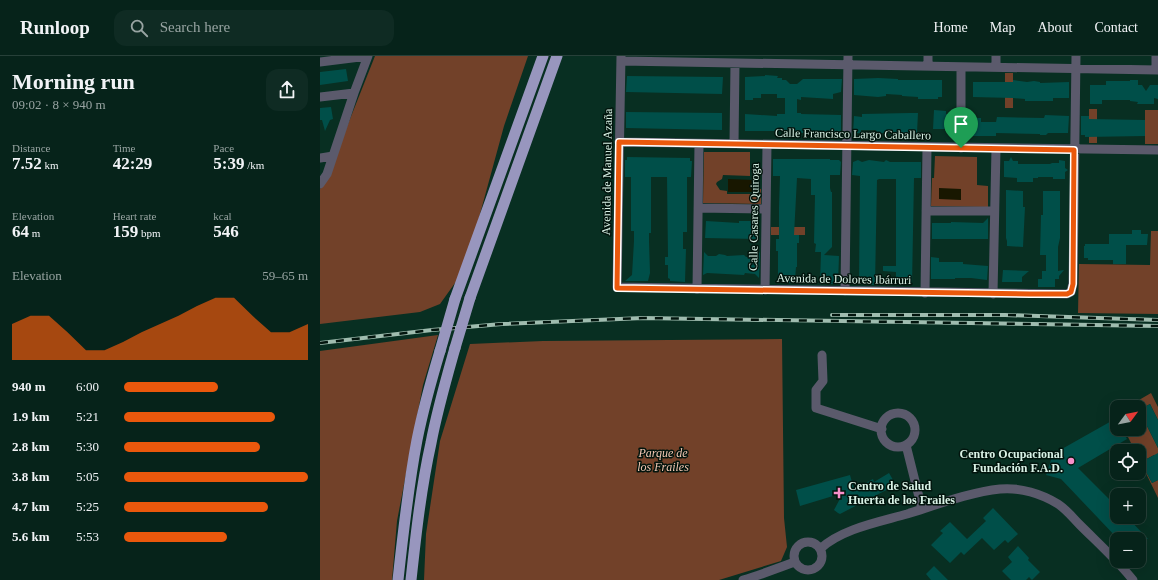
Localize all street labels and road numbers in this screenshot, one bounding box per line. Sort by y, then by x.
street label: Avenida de Manuel Azaña [599,108,615,235]
street label: Calle Francisco Largo Caballero [775,126,931,142]
street label: Calle Casares Quiroga [746,162,762,271]
street label: Avenida de Dolores Ibárruri [777,271,912,287]

